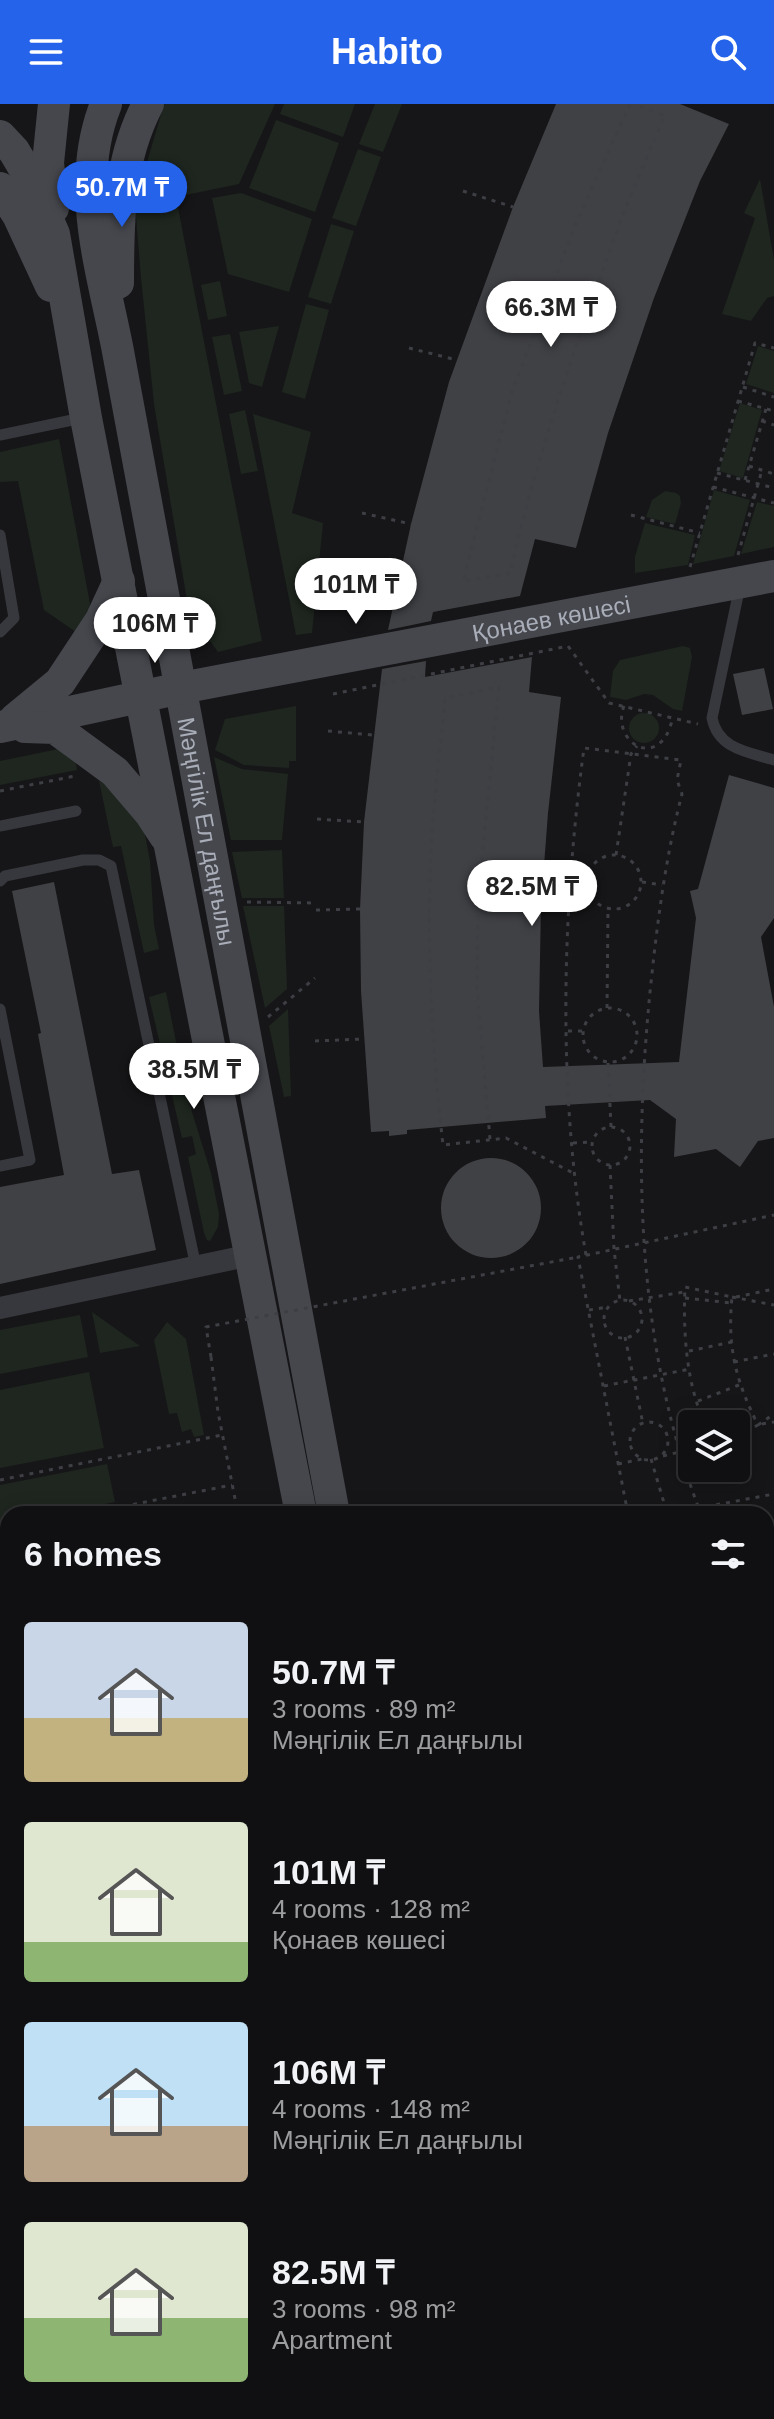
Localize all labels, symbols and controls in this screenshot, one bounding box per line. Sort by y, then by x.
icon: menu [24,30,68,74]
icon: search [706,30,750,74]
text: Habito [331,31,443,72]
pin: 50.7M ₸ [48,161,196,229]
text: 50.7M ₸ [75,172,169,202]
pin: 66.3M ₸ [477,281,625,349]
text: 66.3M ₸ [504,292,598,322]
pin: 101M ₸ [291,558,421,626]
text: 101M ₸ [313,569,399,599]
street label: Қонаев көшесі [470,590,633,646]
pin: 106M ₸ [90,597,220,665]
text: 106M ₸ [112,608,198,638]
street label: Мәңгілік Ел даңғылы [173,715,242,948]
pin: 82.5M ₸ [458,860,606,928]
text: 82.5M ₸ [485,871,579,901]
pin: 38.5M ₸ [120,1043,268,1111]
text: 38.5M ₸ [147,1054,241,1084]
map controls [678,1410,750,1482]
button: layers [678,1410,750,1482]
icon: filters [706,1532,750,1576]
text: 6 homes [24,1535,162,1573]
text: 50.7M ₸ [272,1653,395,1691]
icon: home [88,1654,184,1750]
text: 3 rooms · 89 m² [272,1694,456,1724]
text: Мәңгілік Ел даңғылы [272,1725,523,1755]
text: 101M ₸ [272,1853,385,1891]
icon: home [88,1854,184,1950]
text: 4 rooms · 128 m² [272,1894,470,1924]
text: Қонаев көшесі [272,1925,446,1955]
text: 106M ₸ [272,2053,385,2091]
icon: home [88,2054,184,2150]
text: 4 rooms · 148 m² [272,2094,470,2124]
text: Мәңгілік Ел даңғылы [272,2125,523,2155]
text: 82.5M ₸ [272,2253,395,2291]
icon: home [88,2254,184,2350]
text: 3 rooms · 98 m² [272,2294,456,2324]
text: Apartment [272,2325,392,2355]

